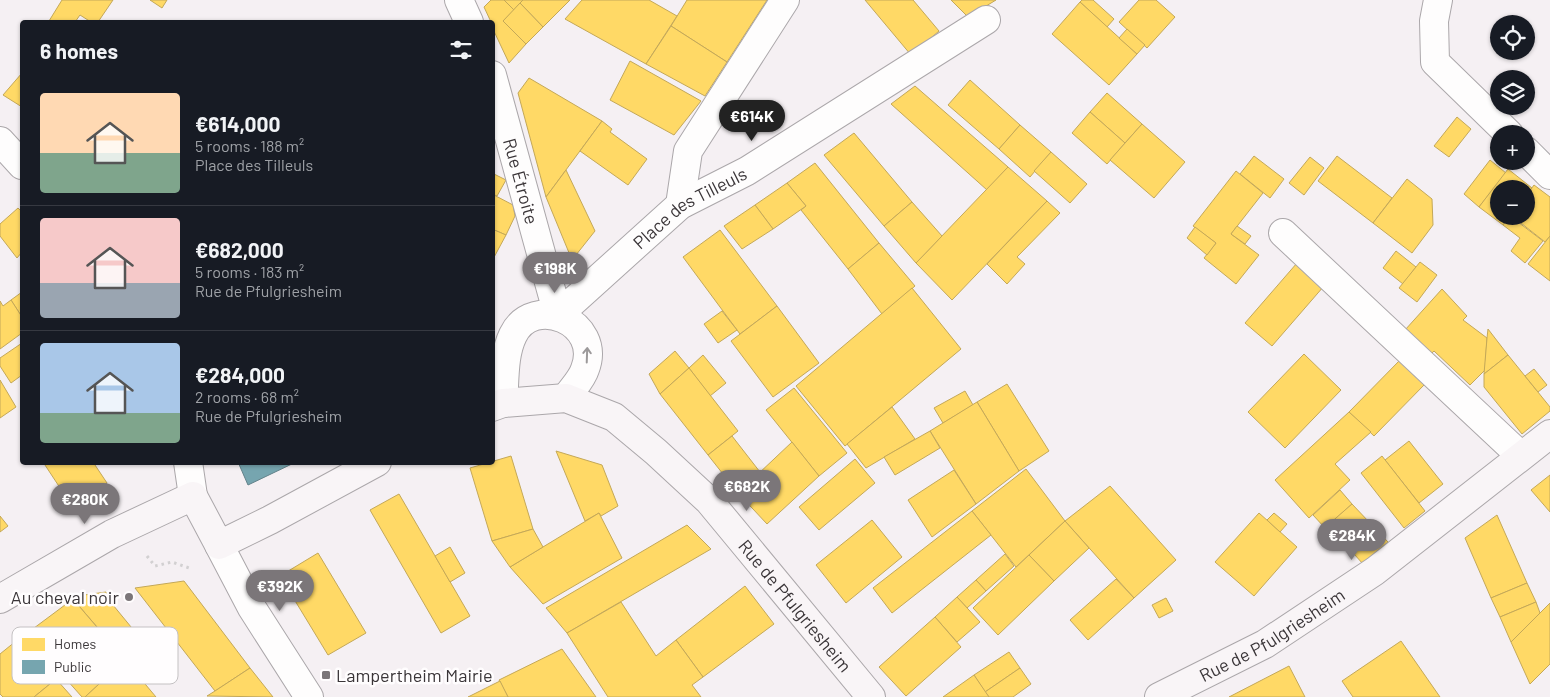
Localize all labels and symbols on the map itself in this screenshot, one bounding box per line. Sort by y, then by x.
pin: €614K [717,100,787,142]
street label: Rue Étroite [499,136,543,226]
street label: Place des Tilleuls [628,162,750,253]
pin: €198K [520,252,590,294]
one-way arrow [582,348,591,364]
pin: €682K [712,470,782,512]
pin: €280K [50,482,120,525]
pin: €284K [1317,518,1387,561]
street label: Rue de Pfulgriesheim [734,535,857,676]
pin: €392K [245,570,315,612]
street label: Rue de Pfulgriesheim [1195,583,1349,686]
place label: Au cheval noir [11,586,119,608]
marker: Au cheval noir [123,591,135,603]
legend [12,627,178,684]
text: Homes [54,635,97,652]
text: Public [54,658,92,675]
place label: Lampertheim Mairie [336,664,493,686]
marker: Lampertheim Mairie [320,669,332,681]

